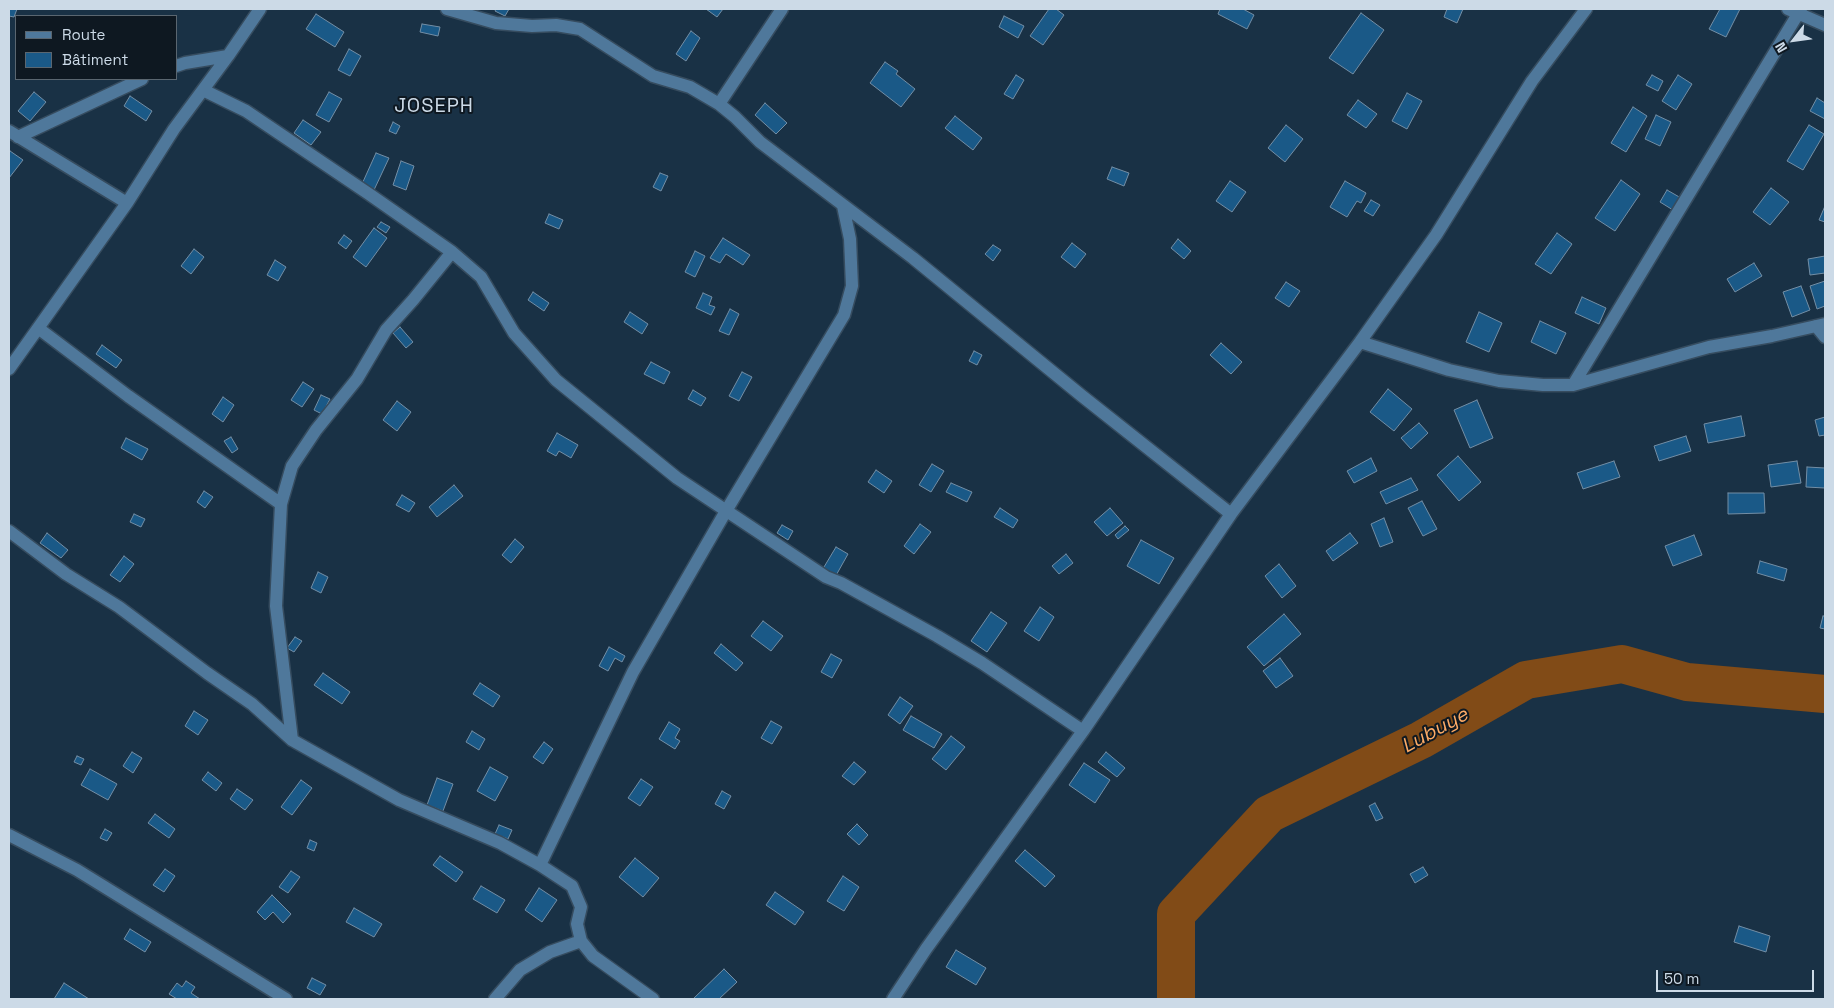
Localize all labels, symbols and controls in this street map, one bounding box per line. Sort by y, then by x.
legend [15,15,178,80]
north arrow [1769,15,1819,65]
text: Route [62,25,105,44]
text: N [1771,39,1791,56]
text: Bâtiment [62,50,128,69]
district label: JOSEPH [393,95,475,119]
water label: Lubuye [1398,703,1472,759]
scale bar [1659,960,1816,992]
text: 50 m [1664,969,1699,988]

